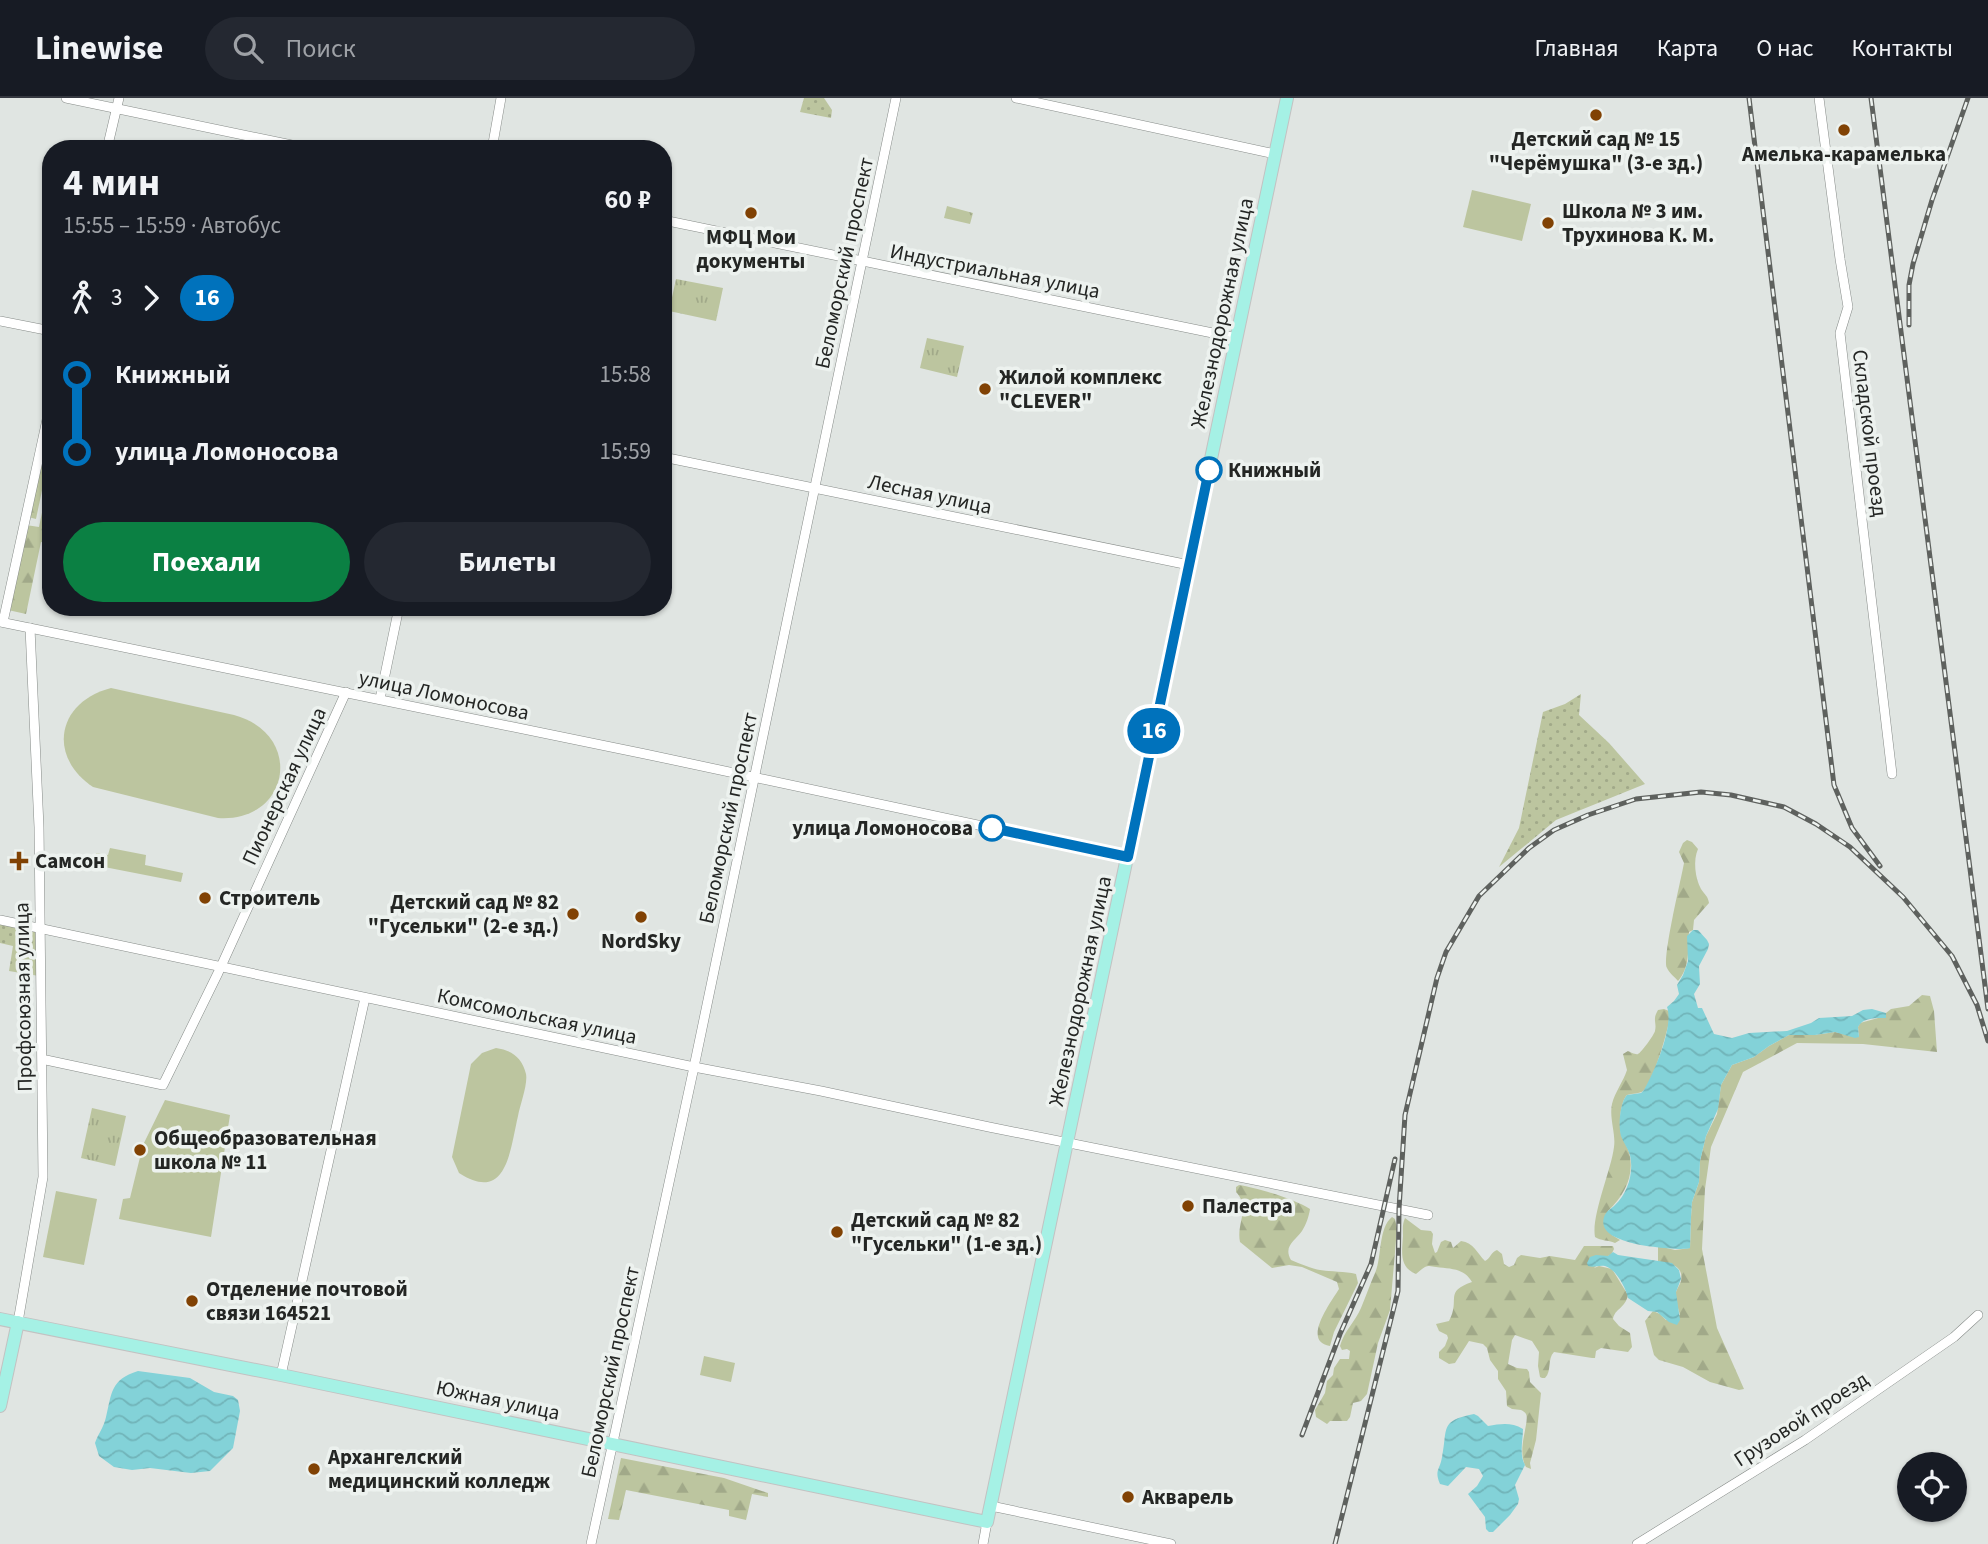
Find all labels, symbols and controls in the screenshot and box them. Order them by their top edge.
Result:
search box [205,17,695,80]
text: Linewise [35,25,163,72]
icon: search [229,29,267,67]
text: Поиск [285,30,356,67]
text: Главная [1534,31,1619,66]
text: Карта [1657,31,1718,66]
text: О нас [1756,31,1813,66]
text: Контакты [1851,31,1953,66]
marker: Детский сад № 15 "Черёмушка" (3-е зд.) [1588,107,1604,123]
marker: Амелька-карамелька [1836,122,1852,138]
place label: Детский сад № 15 "Черёмушка" (3-е зд.) [1489,124,1703,178]
place label: Амелька-карамелька [1741,139,1946,169]
street label: Беломорский проспект [807,154,881,371]
text: 4 мин [63,156,160,210]
text: 60 ₽ [605,181,651,218]
street label: Железнодорожная улица [1183,195,1261,431]
place label: Школа № 3 им. Трухинова К. М. [1562,196,1714,250]
marker: МФЦ Мои документы [743,205,759,221]
text: 15:55 – 15:59 · Автобус [63,209,281,242]
marker: Школа № 3 им. Трухинова К. М. [1540,215,1556,231]
place label: МФЦ Мои документы [697,222,805,276]
street label: Индустриальная улица [887,236,1103,306]
icon: walk [63,279,101,317]
icon: forward [132,279,170,317]
text: 16 [194,280,220,315]
text: 3 [111,281,122,314]
street label: Складской проезд [1845,348,1895,518]
text: Книжный [115,356,231,393]
text: 15:58 [600,358,651,391]
place label: Жилой комплекс "СLEVER" [999,362,1162,416]
marker: Жилой комплекс "СLEVER" [977,381,993,397]
text: улица Ломоносова [115,433,339,470]
text: 15:59 [600,435,651,468]
place label: Книжный [1228,455,1321,485]
marker: Книжный [1196,457,1222,483]
street label: Лесная улица [865,466,995,522]
button: Поехали [63,522,350,602]
button: Билеты [364,522,651,602]
street label: улица Ломоносова [356,662,532,728]
street label: Пионерская улица [234,702,334,870]
line badge: 16 [1122,708,1186,754]
street label: Беломорский проспект [691,709,765,926]
text: 16 [1141,713,1167,748]
place label: улица Ломоносова [792,813,973,843]
marker: улица Ломоносова [979,815,1005,841]
place label: Самсон [35,846,105,876]
marker: Самсон [9,851,29,871]
street label: Железнодорожная улица [1041,873,1119,1109]
place label: Строитель [219,883,321,913]
place label: Детский сад № 82 "Гусельки" (2-е зд.) [368,887,559,941]
marker: Строитель [197,890,213,906]
street label: Профсоюзная улица [6,902,40,1092]
marker: Детский сад № 82 "Гусельки" (2-е зд.) [565,906,581,922]
marker: NordSky [633,909,649,925]
place label: NordSky [601,926,681,956]
street label: Комсомольская улица [434,980,640,1052]
place label: Общеобразовательная школа № 11 [154,1123,377,1177]
marker: Общеобразовательная школа № 11 [132,1142,148,1158]
place label: Палестра [1202,1191,1293,1221]
marker: Палестра [1180,1198,1196,1214]
place label: Детский сад № 82 "Гусельки" (1-е зд.) [851,1205,1042,1259]
marker: Детский сад № 82 "Гусельки" (1-е зд.) [829,1224,845,1240]
street label: Беломорский проспект [573,1263,647,1480]
place label: Отделение почтовой связи 164521 [206,1274,408,1328]
marker: Отделение почтовой связи 164521 [184,1293,200,1309]
street label: Грузовой проезд [1728,1364,1874,1474]
street label: Южная улица [433,1372,563,1428]
place label: Архангелский медицинский колледж [327,1442,550,1496]
map controls [1897,1452,1967,1522]
button: locate [1897,1452,1967,1522]
marker: Архангелский медицинский колледж [306,1461,322,1477]
place label: Акварель [1141,1482,1234,1512]
marker: Акварель [1120,1489,1136,1505]

